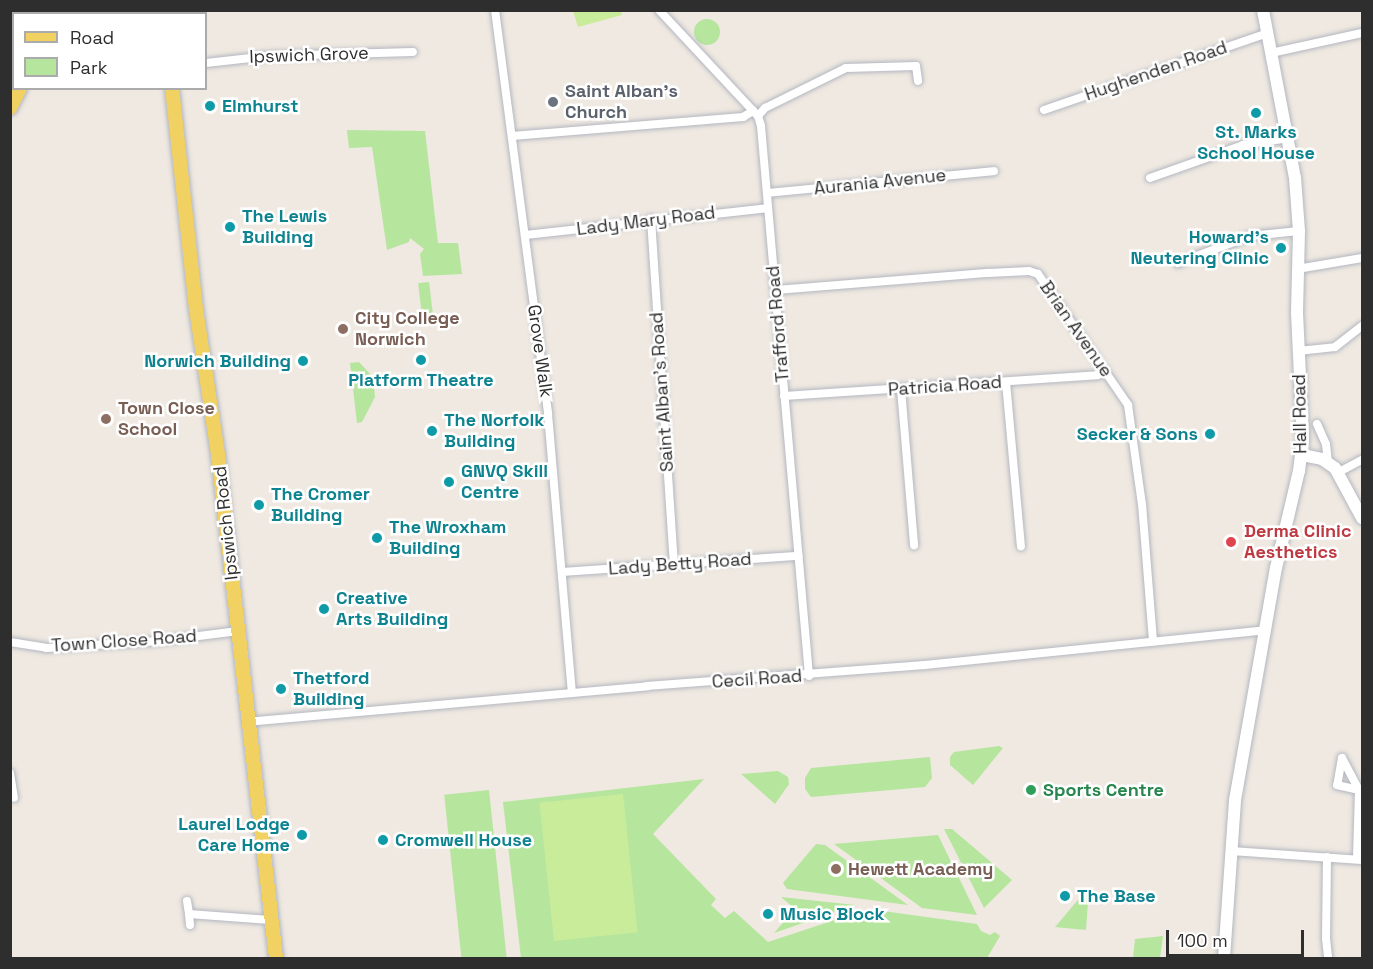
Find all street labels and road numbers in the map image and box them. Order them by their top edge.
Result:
street label: Hughenden Road [1082,37,1230,105]
street label: Ipswich Grove [249,42,369,68]
street label: Aurania Avenue [813,164,947,200]
street label: Lady Mary Road [575,202,717,240]
street label: Trafford Road [762,265,794,383]
street label: Brian Avenue [1035,277,1117,381]
street label: Grove Walk [523,303,557,399]
street label: Saint Alban's Road [646,311,678,473]
street label: Patricia Road [887,371,1003,401]
street label: Hall Road [1289,374,1311,454]
street label: Ipswich Road [209,465,243,581]
street label: Lady Betty Road [608,548,752,580]
street label: Town Close Road [51,625,197,657]
street label: Cecil Road [711,665,803,693]

